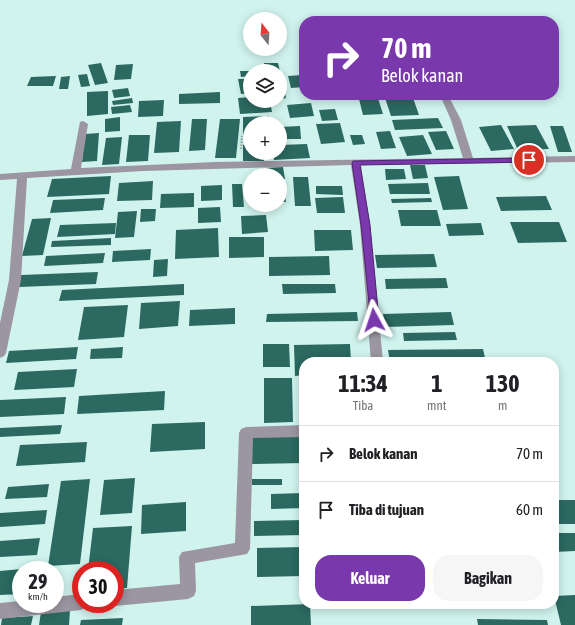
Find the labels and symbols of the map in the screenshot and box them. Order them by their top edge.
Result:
north arrow [243,12,287,56]
pin [512,143,546,177]
position arrow [353,299,395,341]
speed limit sign: 30 [72,561,124,613]

